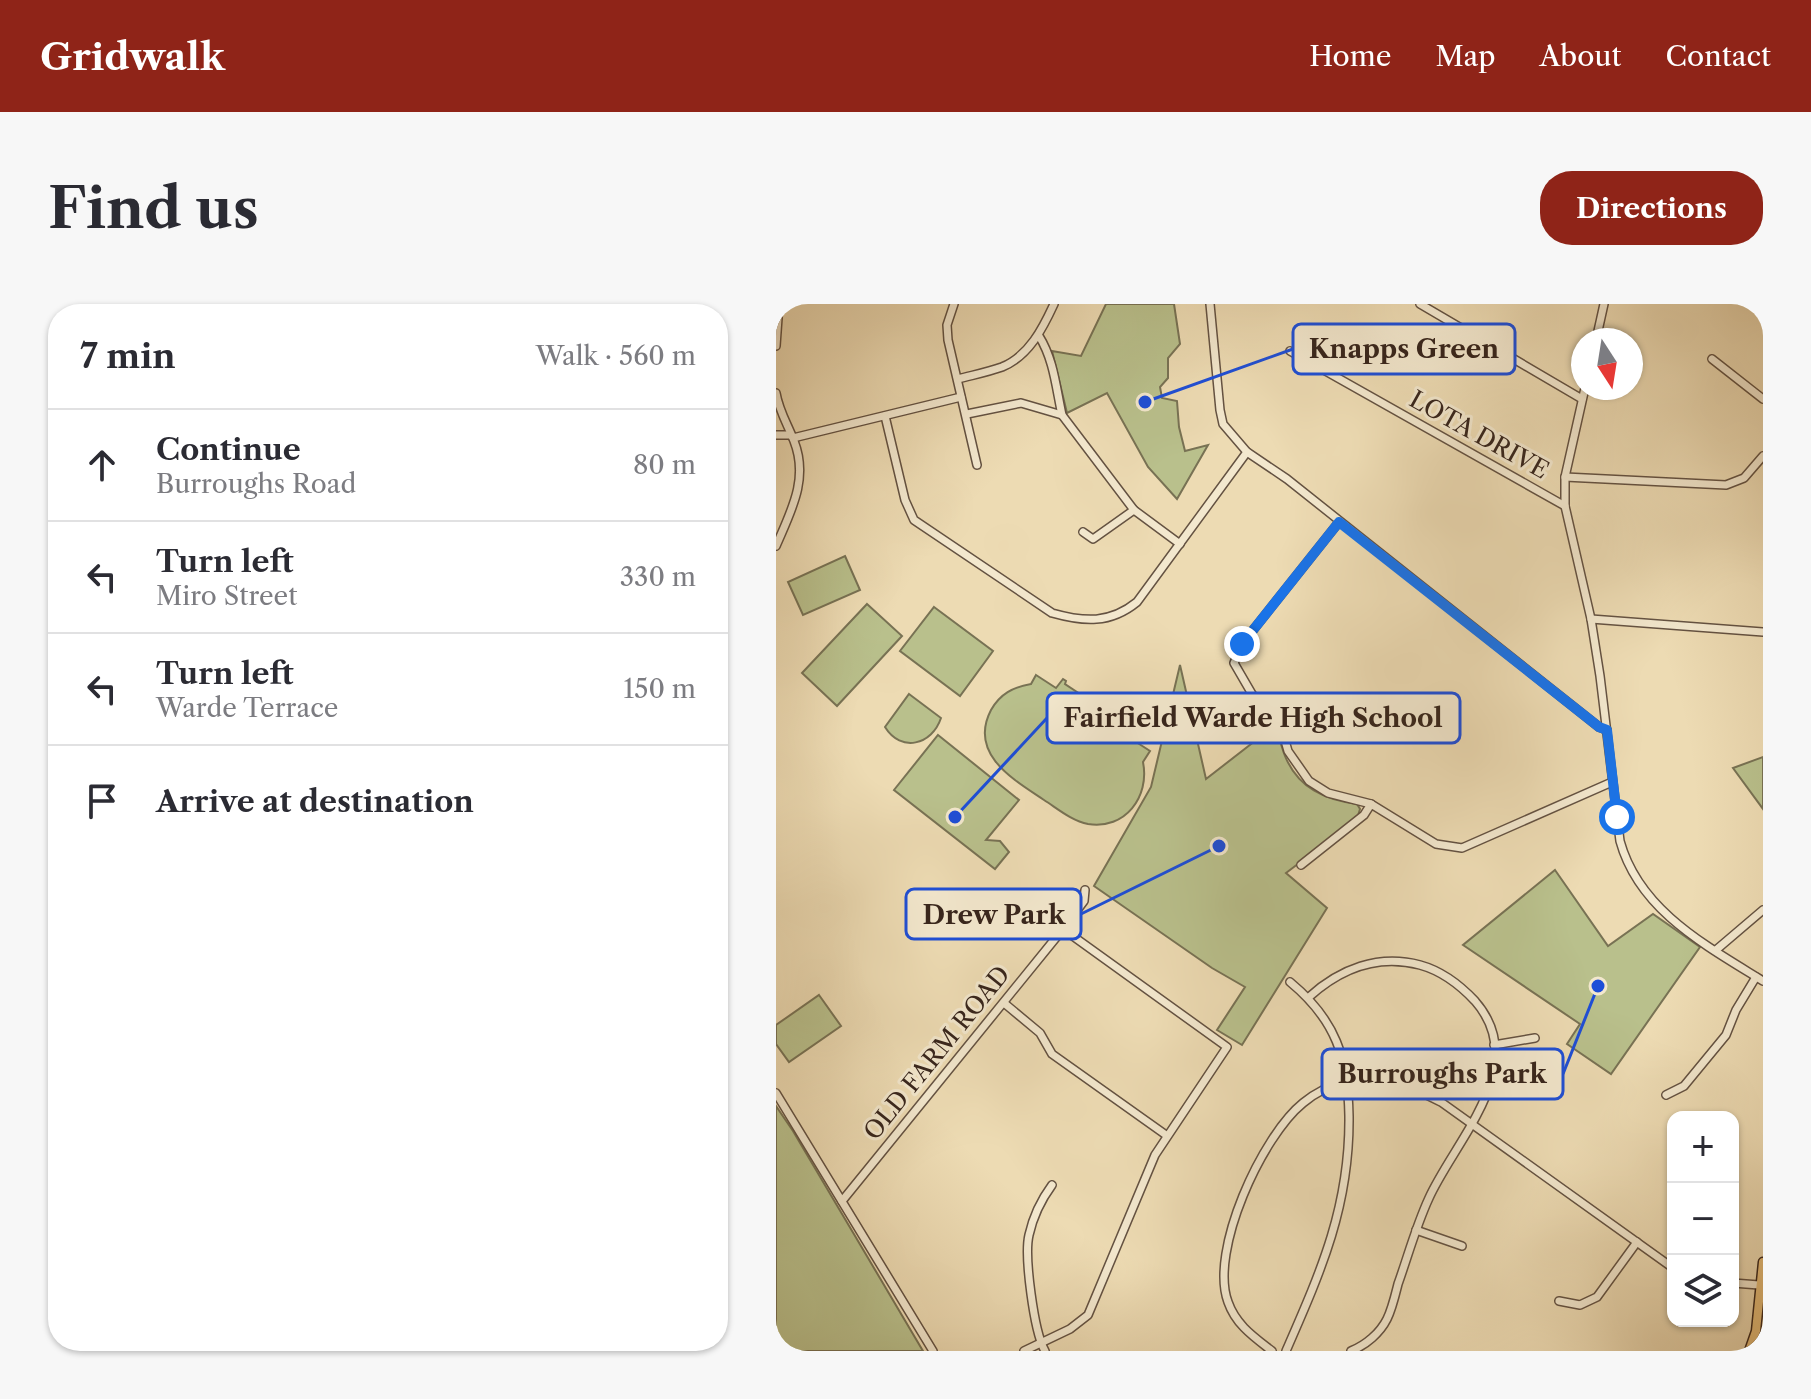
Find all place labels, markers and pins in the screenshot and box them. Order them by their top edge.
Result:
callout: Knapps Green [1293,324,1515,374]
callout: Fairfield Warde High School [1047,693,1460,743]
callout: Drew Park [906,889,1081,939]
callout: Burroughs Park [1322,1049,1563,1099]

